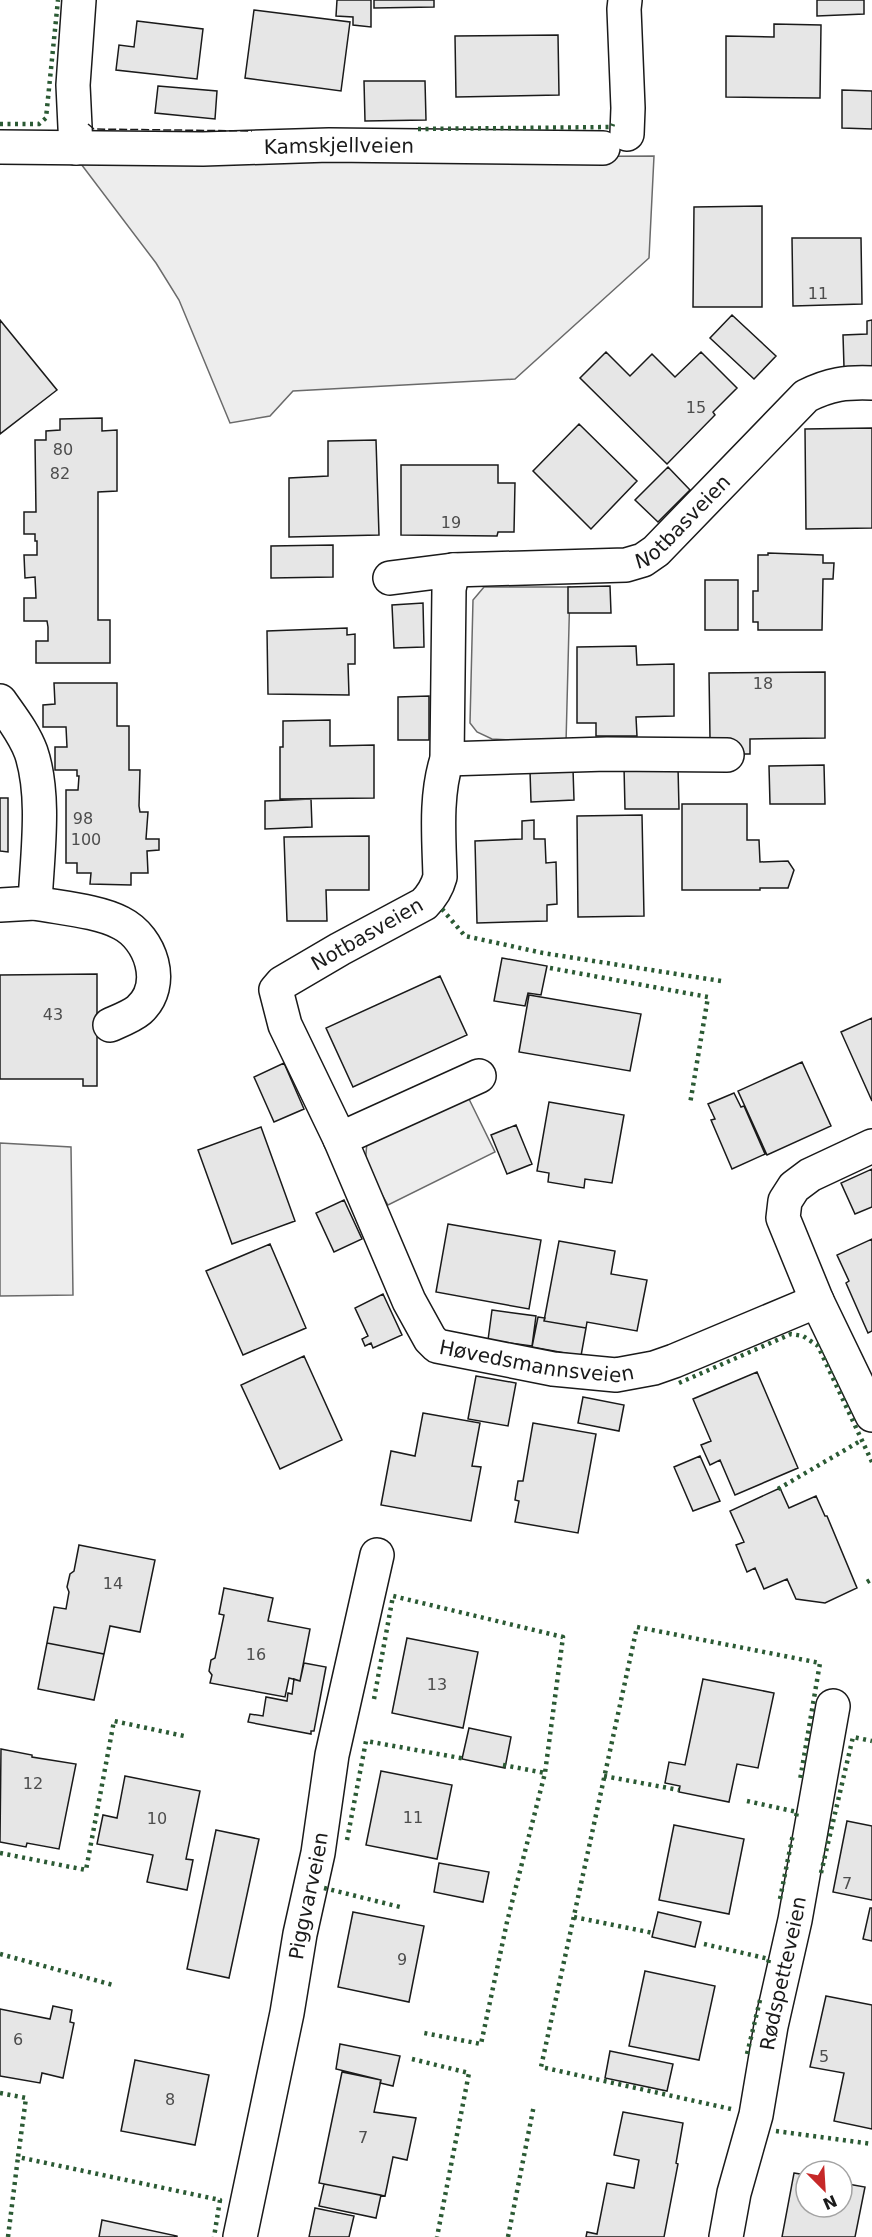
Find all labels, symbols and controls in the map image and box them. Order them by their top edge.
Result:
street label: Kamskjellveien [263,133,414,159]
house number: 11 [808,284,828,303]
house number: 15 [686,398,706,417]
house number: 80 [53,440,73,459]
house number: 82 [50,464,70,483]
street label: Notbasveien [632,470,735,574]
house number: 19 [441,513,461,532]
house number: 18 [753,674,773,693]
house number: 98 [73,809,93,828]
house number: 100 [71,830,101,849]
street label: Notbasveien [307,892,427,976]
house number: 43 [43,1005,63,1024]
street label: Høvedsmannsveien [437,1335,636,1387]
house number: 14 [103,1574,123,1593]
house number: 16 [246,1645,266,1664]
house number: 13 [427,1675,447,1694]
house number: 12 [23,1774,43,1793]
house number: 11 [403,1808,423,1827]
house number: 10 [147,1809,167,1828]
street label: Piggvarveien [284,1831,333,1961]
house number: 7 [842,1874,852,1893]
street label: Rødspetteveien [755,1894,811,2052]
house number: 9 [397,1950,407,1969]
house number: 6 [13,2030,23,2049]
house number: 5 [819,2047,829,2066]
house number: 8 [165,2090,175,2109]
house number: 7 [358,2128,368,2147]
north arrow [794,2159,854,2219]
text: N [820,2191,840,2214]

